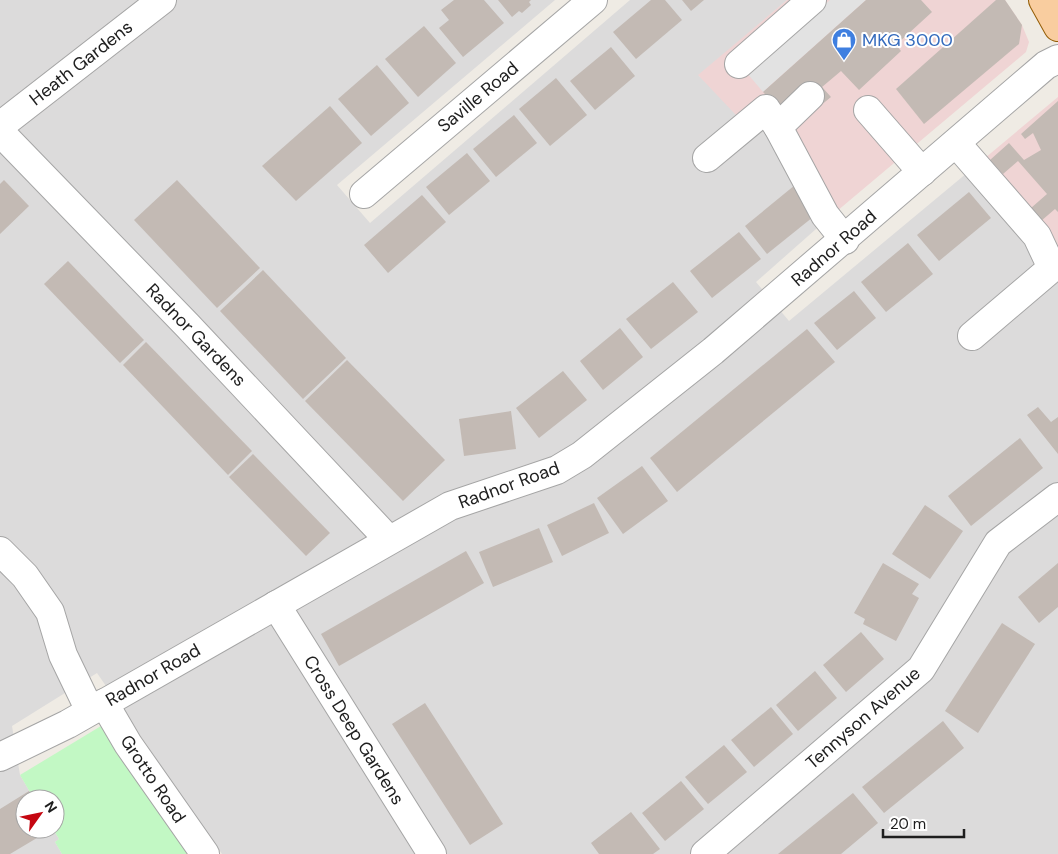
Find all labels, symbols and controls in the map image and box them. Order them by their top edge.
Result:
street label: Heath Gardens [24,15,138,111]
shop icon: MKG 3000 [831,27,857,61]
place label: MKG 3000 [862,28,953,52]
street label: Saville Road [433,56,523,138]
street label: Radnor Road [786,204,882,292]
street label: Radnor Gardens [141,278,251,392]
street label: Radnor Road [455,456,563,514]
street label: Radnor Road [101,638,205,712]
street label: Cross Deep Gardens [298,651,410,809]
street label: Tennyson Avenue [801,662,925,774]
street label: Grotto Road [115,730,191,828]
north arrow [15,789,65,839]
text: N [41,798,61,816]
scale bar [883,806,964,838]
text: 20 m [890,814,926,834]

